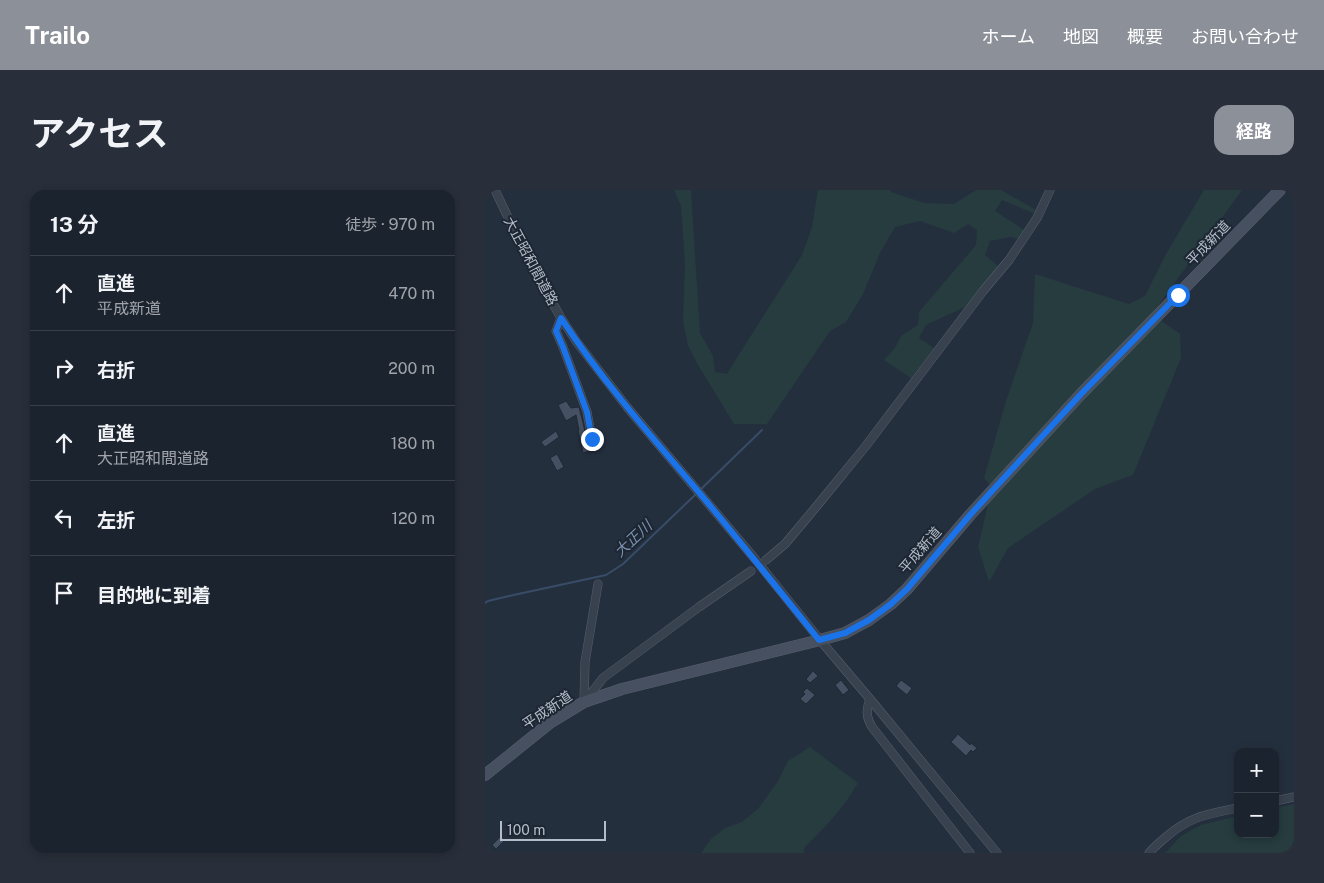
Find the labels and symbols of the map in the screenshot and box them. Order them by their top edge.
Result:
street label: 大正昭和間道路 [501,214,561,308]
street label: 平成新道 [1183,217,1233,269]
route start [1167,284,1190,307]
route end [581,428,604,451]
water label: 大正川 [610,516,656,560]
street label: 平成新道 [896,524,944,576]
street label: 平成新道 [519,688,575,732]
scale bar [500,818,606,841]

